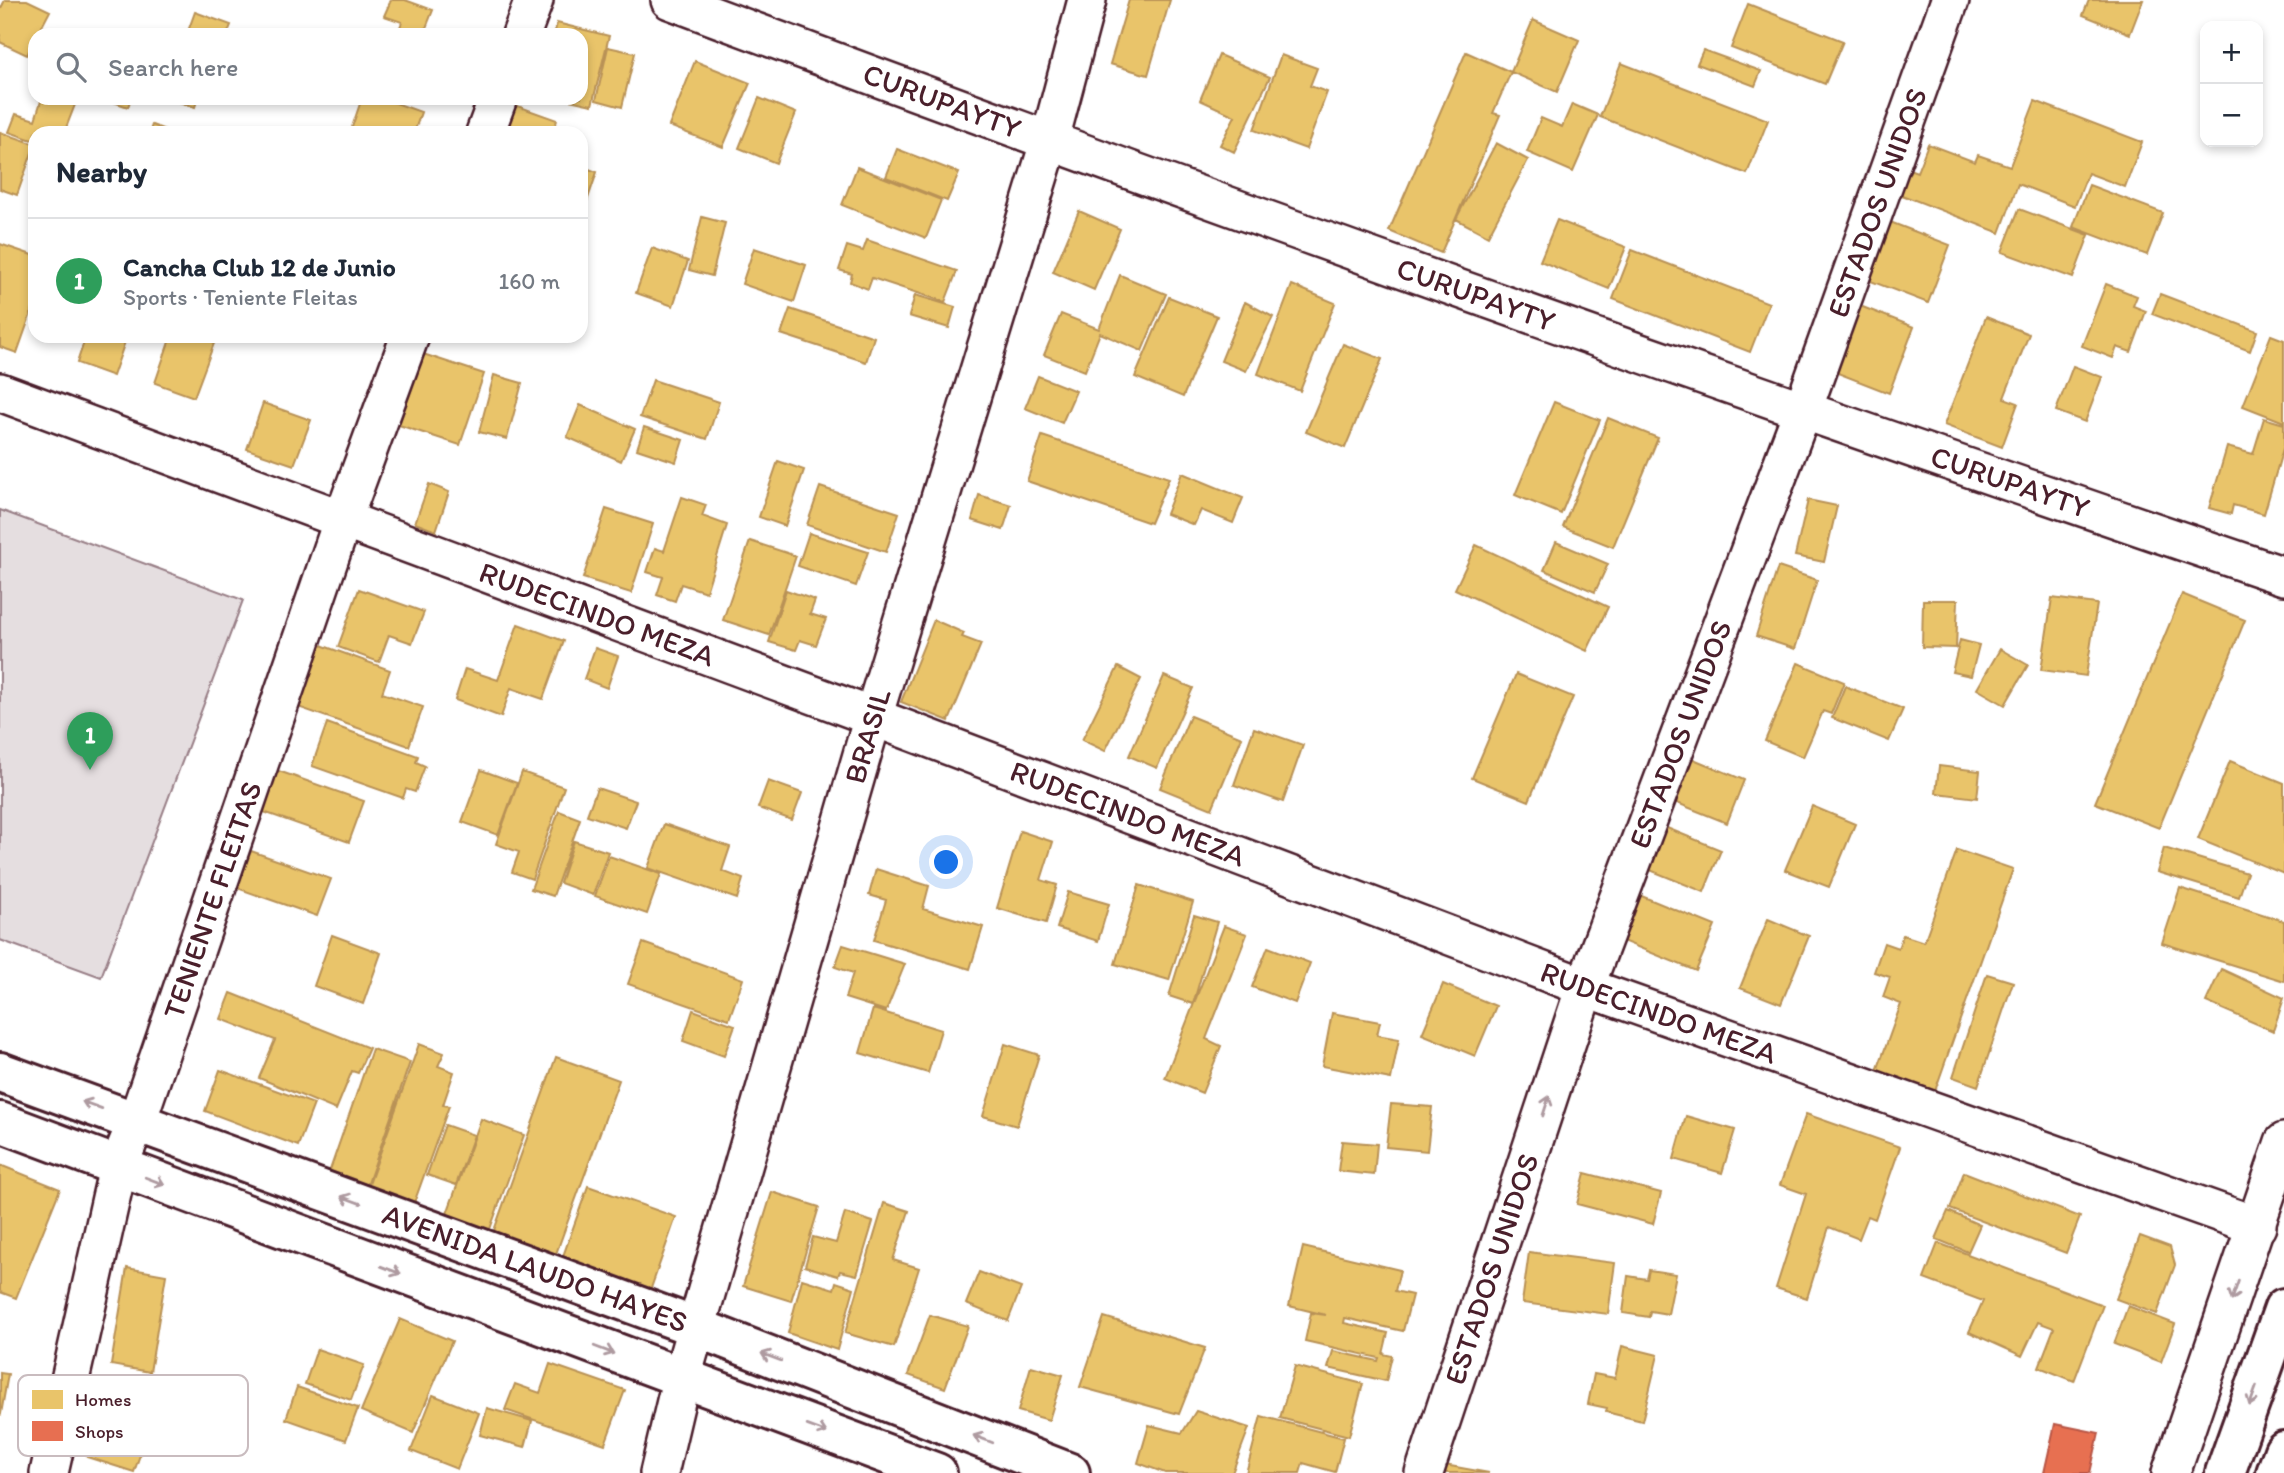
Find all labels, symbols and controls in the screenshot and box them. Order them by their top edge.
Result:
map controls [2200,21,2263,147]
button: + [2200,21,2263,84]
search box [28,28,588,105]
icon: search [52,48,90,86]
text: Search here [108,51,238,83]
street label: CURUPAYTY [858,55,1026,147]
street label: ESTADOS UNIDOS [1819,83,1935,322]
button: − [2200,84,2263,147]
text: Nearby [56,153,147,190]
street label: CURUPAYTY [1392,249,1560,339]
text: Cancha Club 12 de Junio [123,251,396,283]
text: 1 [74,267,84,295]
text: 160 m [498,267,560,295]
text: Sports · Teniente Fleitas [123,283,358,311]
street label: CURUPAYTY [1926,437,2094,526]
street label: RUDECINDO MEZA [474,553,720,674]
street label: ESTADOS UNIDOS [1620,615,1740,853]
street label: BRASIL [836,684,899,788]
pin: 1 [67,712,113,770]
street label: RUDECINDO MEZA [1005,752,1251,875]
street label: TENIENTE FLEITAS [154,776,270,1023]
your location [929,845,963,879]
street label: RUDECINDO MEZA [1535,953,1782,1072]
one-way arrow [1540,1095,1553,1117]
one-way arrow [81,1098,103,1110]
street label: ESTADOS UNIDOS [1436,1149,1547,1389]
one-way arrow [144,1175,166,1188]
one-way arrow [341,1193,363,1205]
street label: AVENIDA LAUDO HAYES [378,1195,693,1341]
one-way arrow [380,1265,402,1277]
one-way arrow [2228,1279,2240,1301]
one-way arrow [593,1345,614,1358]
one-way arrow [761,1350,782,1362]
legend [18,1375,248,1456]
one-way arrow [2246,1384,2258,1406]
text: Homes [75,1388,131,1411]
text: Shops [75,1420,124,1443]
one-way arrow [806,1424,828,1436]
one-way arrow [973,1432,995,1445]

